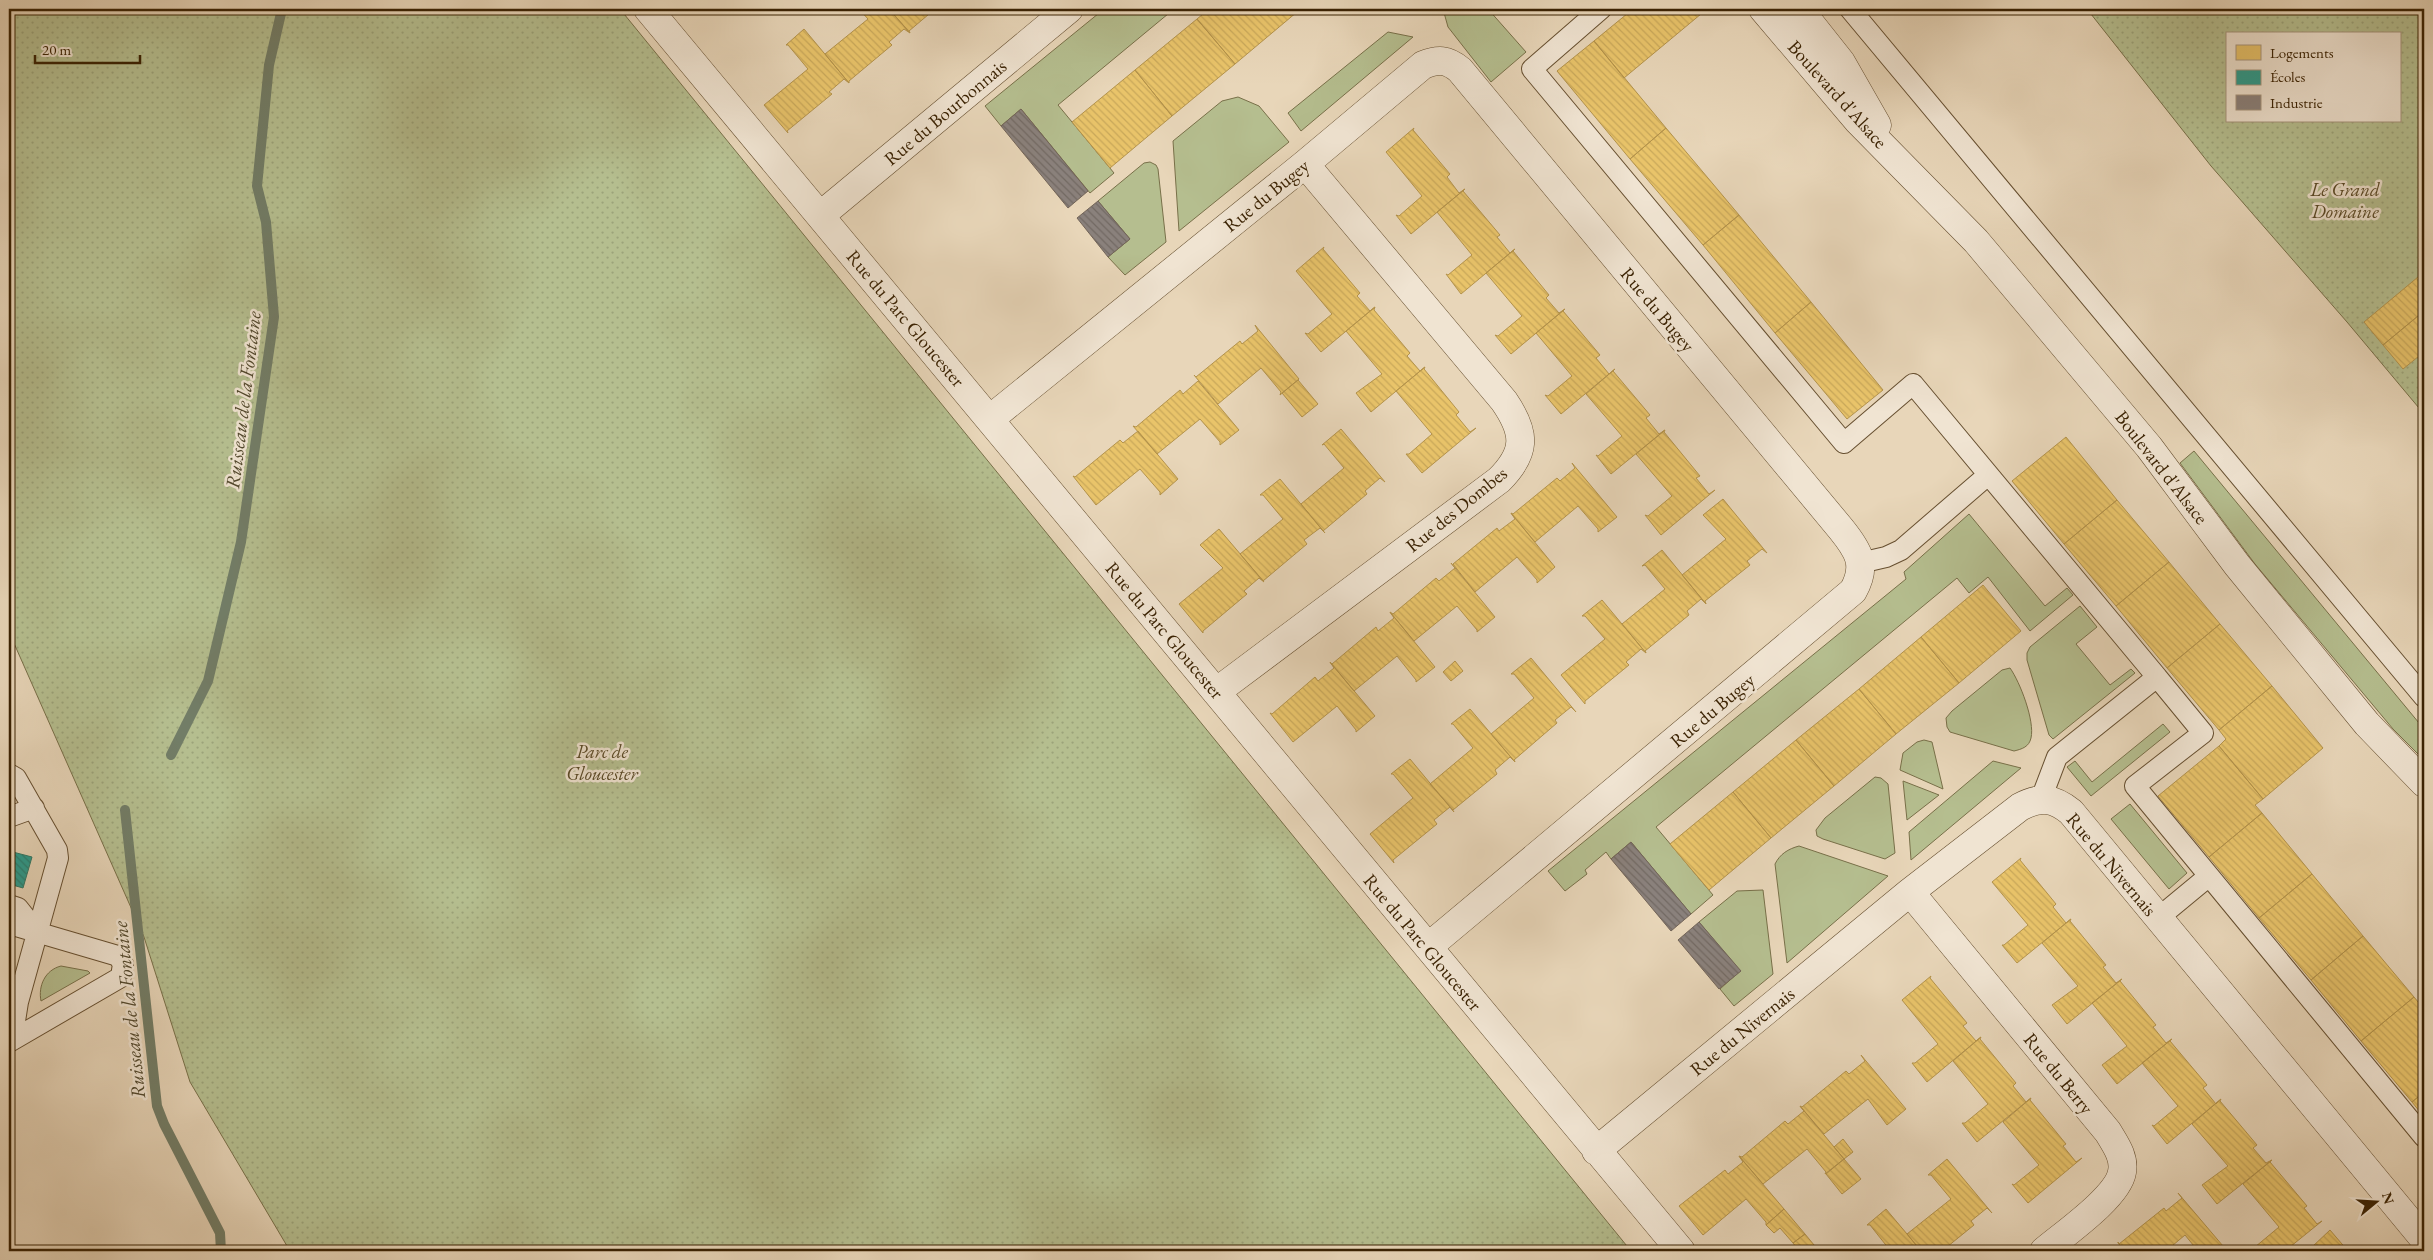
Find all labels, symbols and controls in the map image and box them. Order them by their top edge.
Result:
scale bar [35,32,140,64]
legend [2226,32,2400,122]
street label: Boulevard d'Alsace [1782,35,1893,154]
text: 20 m [42,40,71,59]
text: Logements [2270,43,2334,62]
street label: Rue du Bourbonnais [879,54,1012,171]
text: Écoles [2270,67,2306,86]
text: Industrie [2270,93,2323,112]
street label: Rue du Bugey [1218,153,1315,238]
park label: Le Grand Domaine [2309,177,2380,224]
street label: Rue du Parc Gloucester [841,245,971,393]
street label: Rue du Bugey [1615,262,1701,357]
water label: Ruisseau de la Fontaine [219,310,267,490]
street label: Boulevard d'Alsace [2109,405,2214,529]
street label: Rue des Dombes [1400,461,1512,558]
street label: Rue du Parc Gloucester [1100,557,1230,705]
street label: Rue du Bugey [1665,667,1760,753]
park label: Parc de Gloucester [566,739,639,786]
street label: Rue du Nivernais [2061,807,2162,921]
street label: Rue du Parc Gloucester [1358,869,1488,1017]
water label: Ruisseau de la Fontaine [107,920,151,1100]
street label: Rue du Nivernais [1685,981,1800,1081]
street label: Rue du Berry [2018,1027,2100,1120]
north arrow [2350,1178,2400,1228]
text: N [2378,1190,2399,1207]

